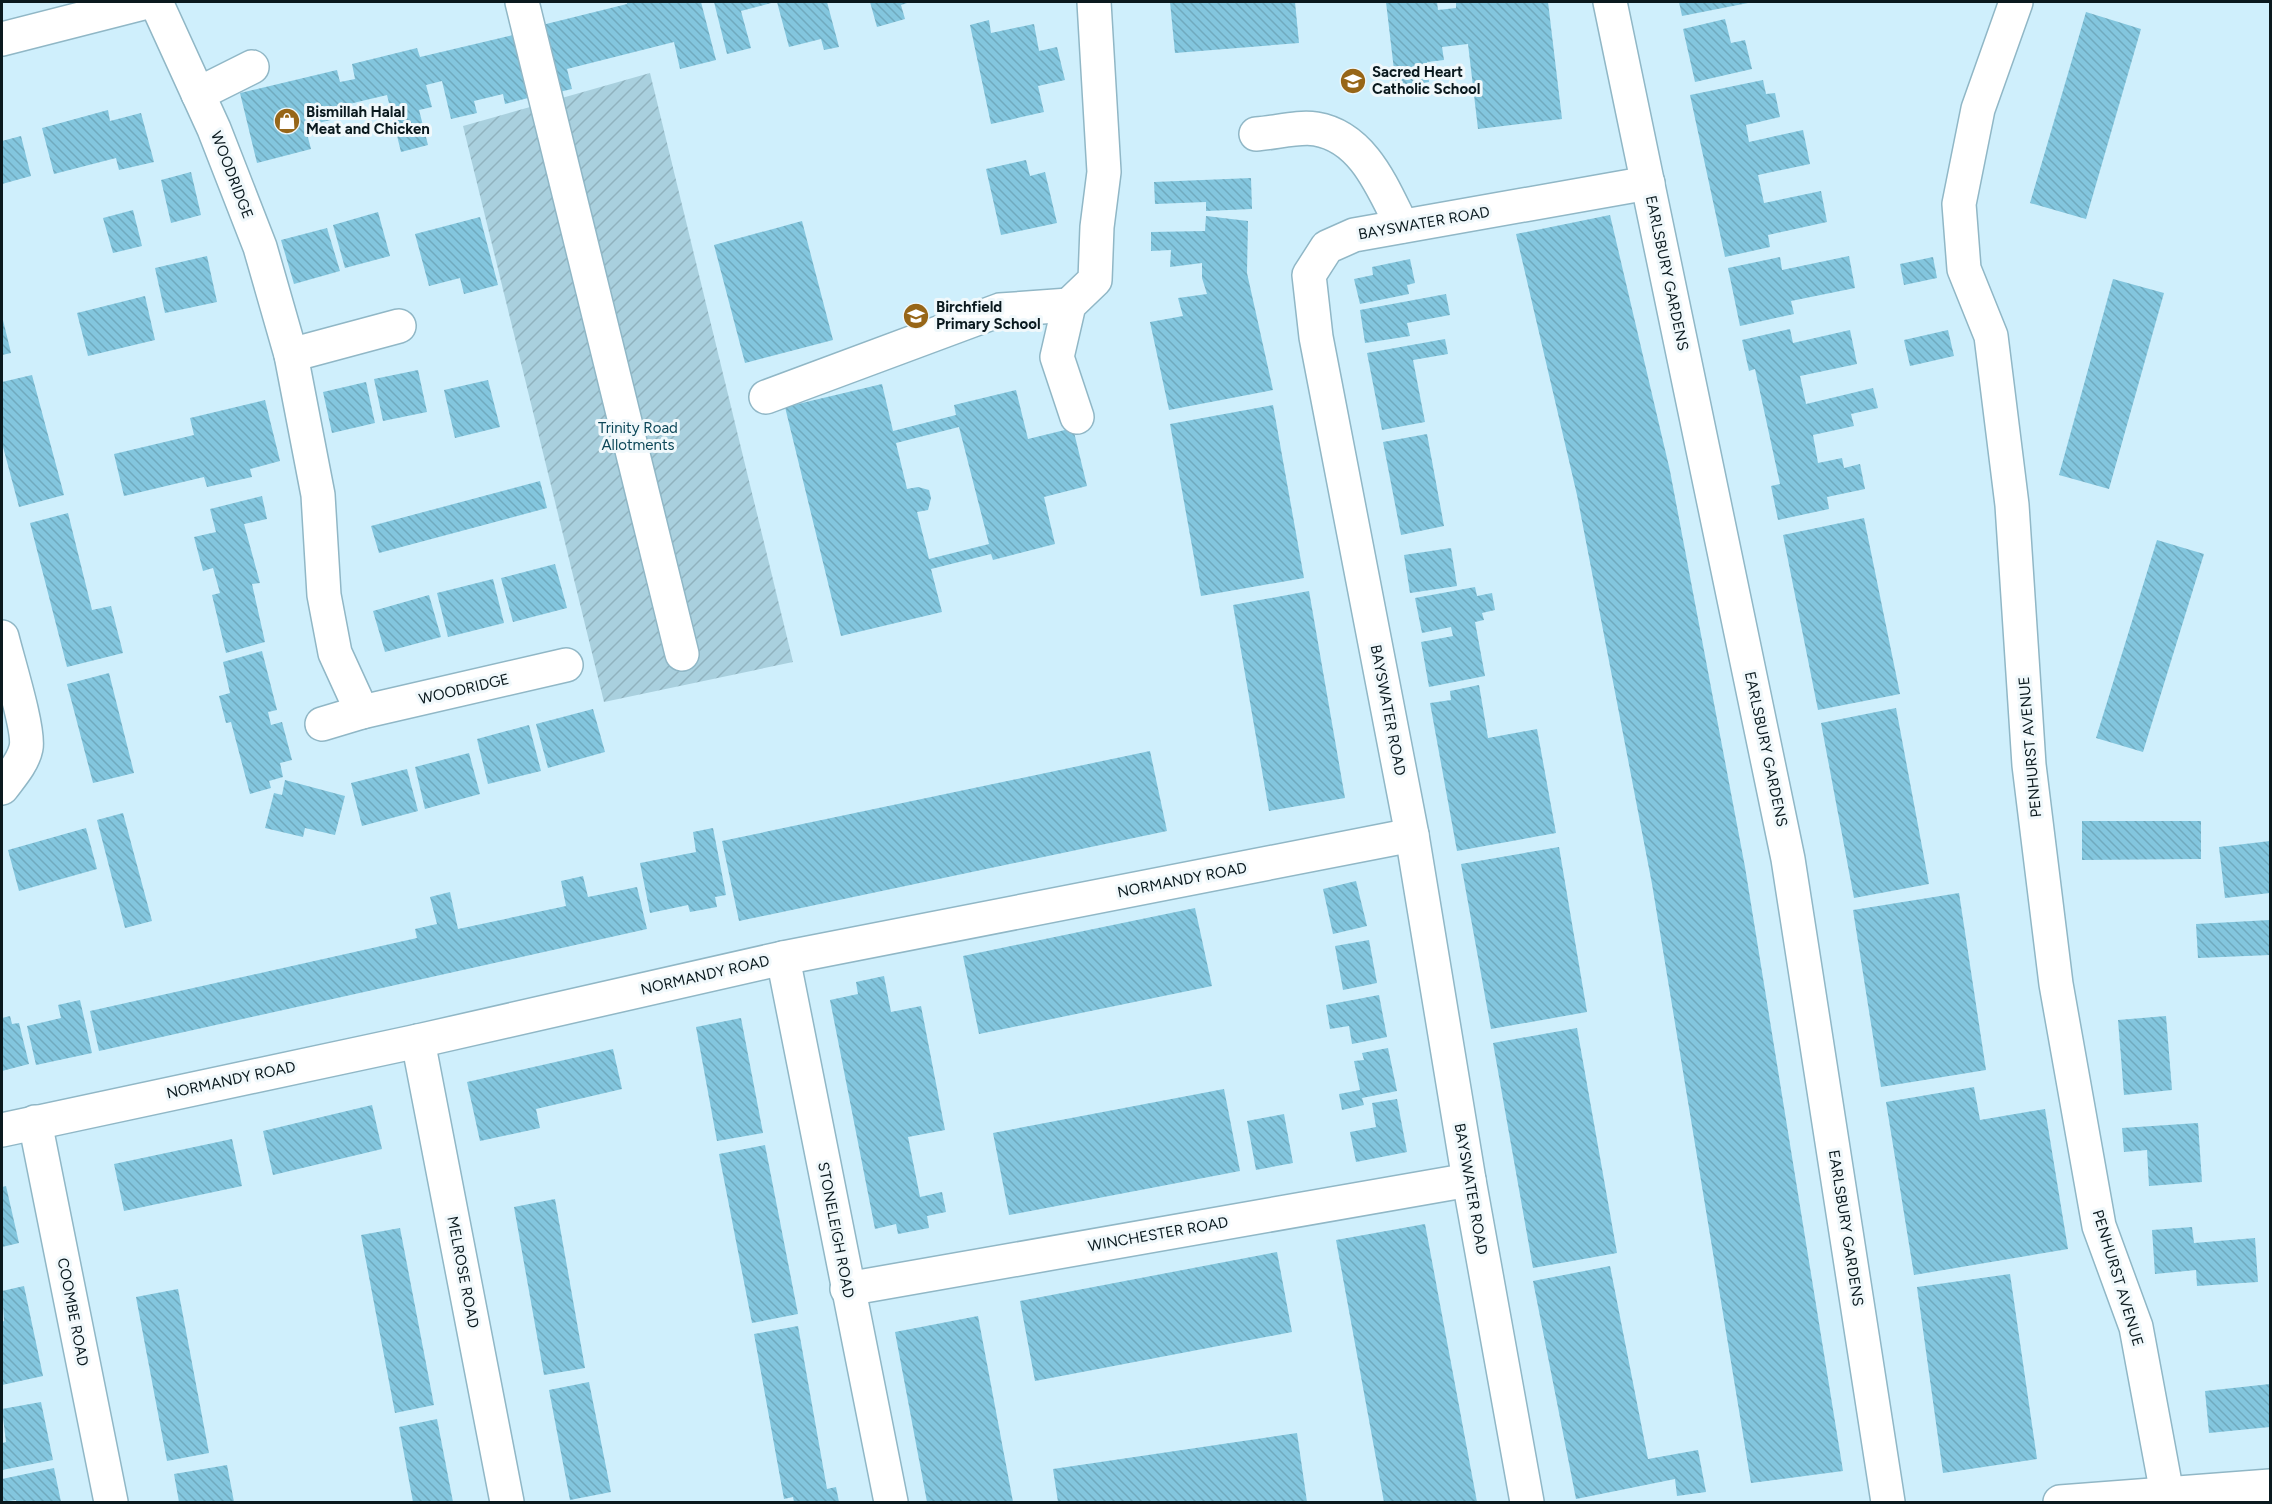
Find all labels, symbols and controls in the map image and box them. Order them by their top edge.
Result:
place label: Sacred Heart Catholic School [1372,63,1481,98]
school or university icon: Sacred Heart Catholic School [1338,66,1368,96]
place label: Bismillah Halal Meat and Chicken [306,103,430,138]
shop icon: Bismillah Halal Meat and Chicken [272,106,302,136]
street label: WOODRIDGE [207,129,257,221]
street label: EARLSBURY GARDENS [1642,194,1692,352]
street label: BAYSWATER ROAD [1357,203,1491,243]
place label: Birchfield Primary School [936,298,1041,333]
school or university icon: Birchfield Primary School [901,301,931,331]
park label: Trinity Road Allotments [598,419,678,454]
street label: BAYSWATER ROAD [1366,643,1410,777]
street label: WOODRIDGE [417,670,511,708]
street label: EARLSBURY GARDENS [1741,670,1791,828]
street label: PENHURST AVENUE [2015,676,2045,818]
street label: NORMANDY ROAD [1116,859,1248,901]
street label: NORMANDY ROAD [639,951,771,999]
street label: NORMANDY ROAD [165,1058,297,1102]
street label: BAYSWATER ROAD [1451,1122,1491,1256]
street label: EARLSBURY GARDENS [1825,1148,1867,1308]
street label: STONELEIGH ROAD [814,1160,858,1300]
street label: PENHURST AVENUE [2089,1208,2147,1348]
street label: WINCHESTER ROAD [1087,1213,1229,1255]
street label: MELROSE ROAD [443,1214,483,1330]
street label: COOMBE ROAD [54,1256,92,1368]

